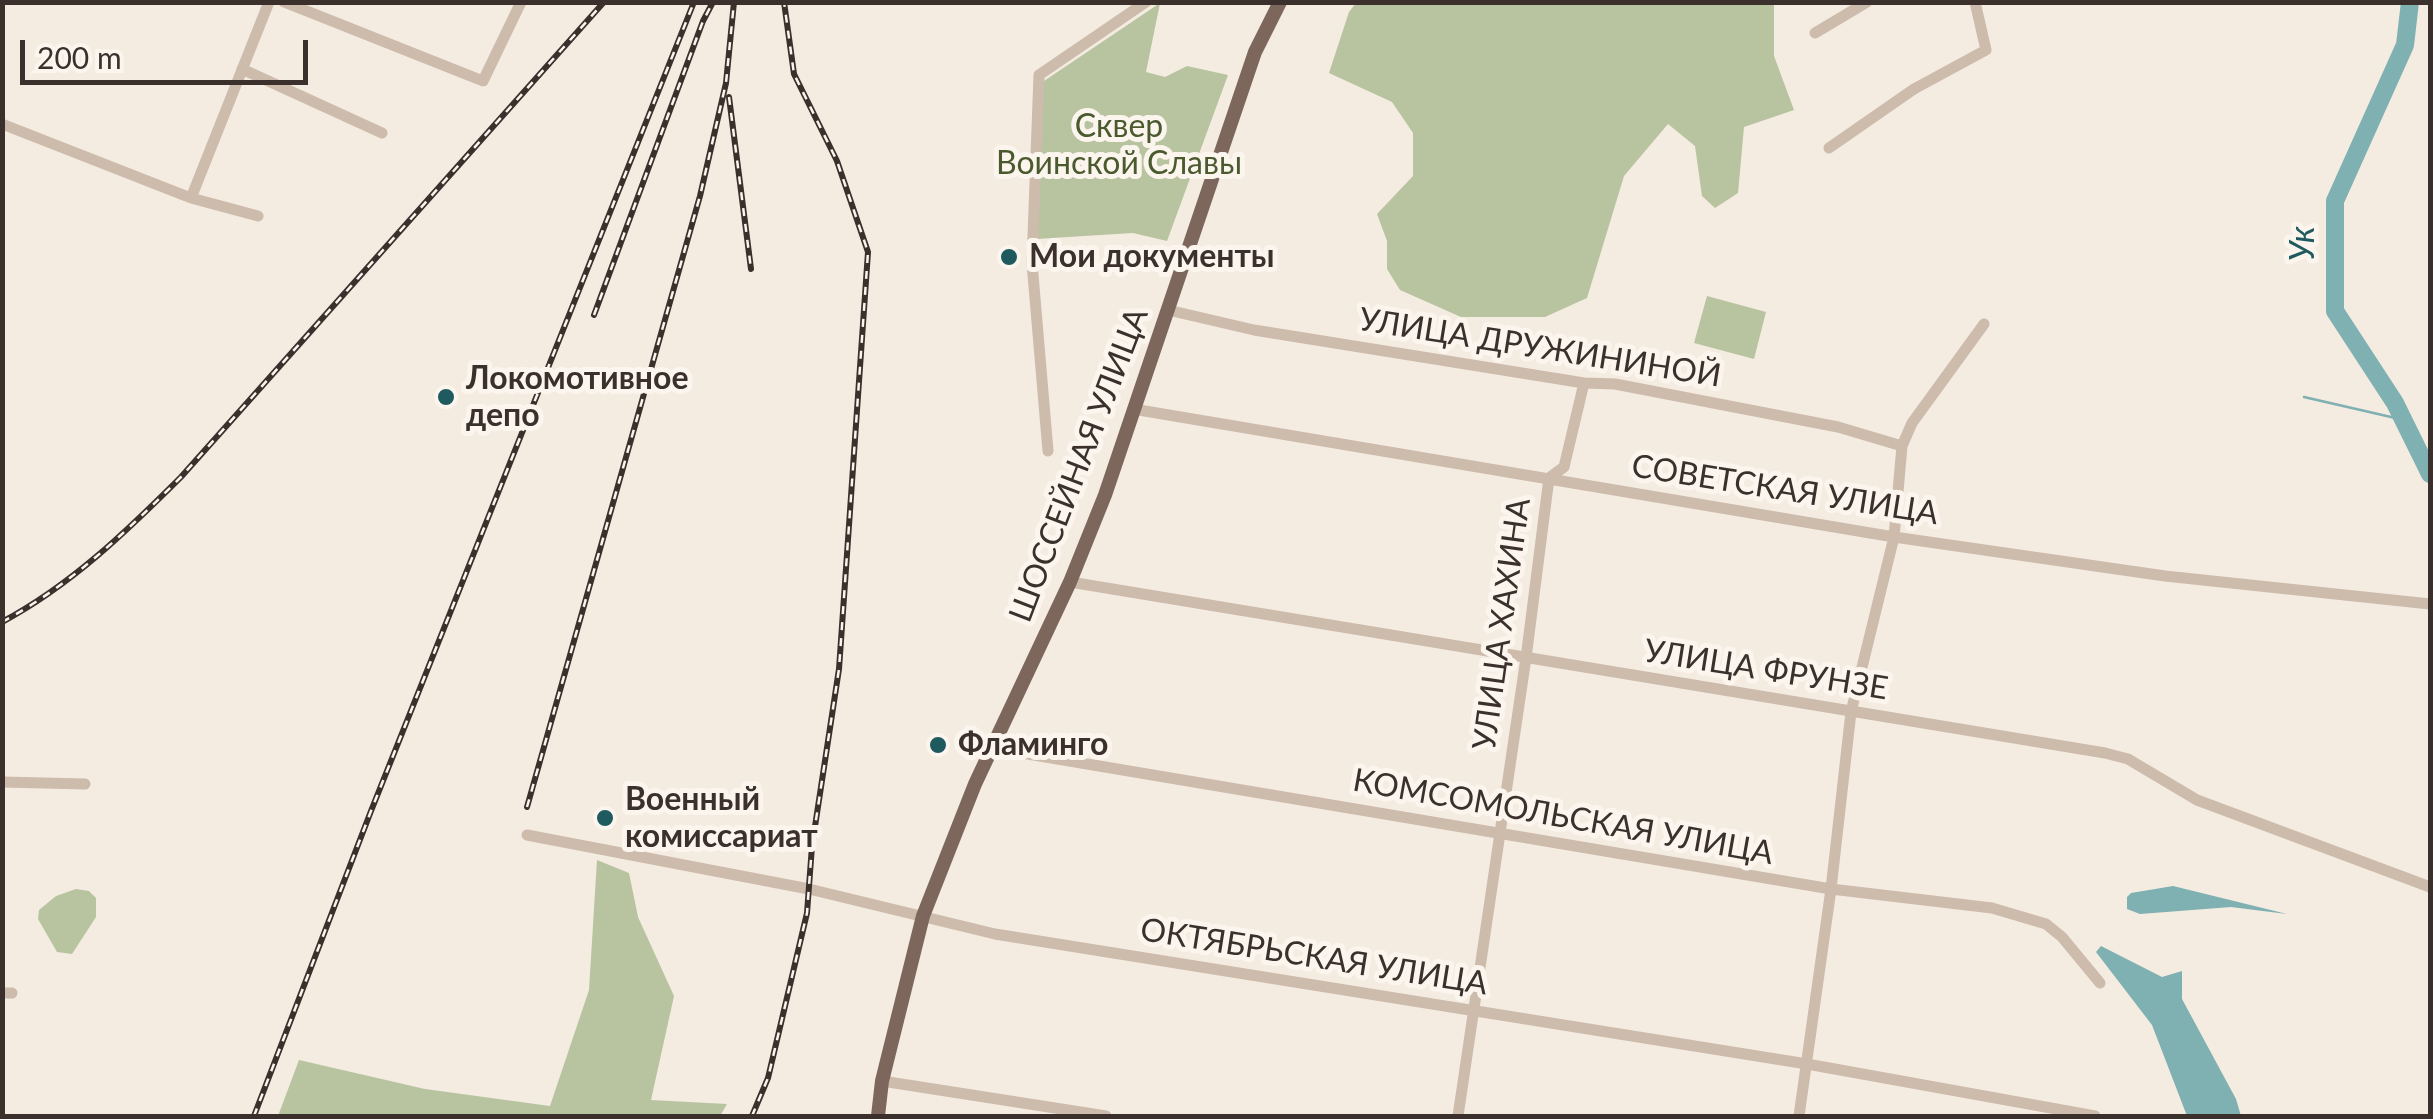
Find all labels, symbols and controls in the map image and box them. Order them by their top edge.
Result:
scale bar [25,20,312,82]
text: 200 m [37,39,122,75]
park label: Сквер Воинской Славы [996,108,1242,183]
water label: Ук [2282,226,2324,262]
place label: Мои документы [1029,238,1275,276]
marker: Мои документы [998,246,1020,268]
street label: УЛИЦА ДРУЖИНИНОЙ [1356,300,1724,396]
street label: ШОССЕЙНАЯ УЛИЦА [1001,303,1157,627]
place label: Локомотивное депо [466,360,689,435]
marker: Локомотивное депо [435,386,457,408]
street label: СОВЕТСКАЯ УЛИЦА [1629,447,1941,533]
street label: УЛИЦА ХАХИНА [1465,495,1539,753]
street label: УЛИЦА ФРУНЗЕ [1641,632,1891,708]
place label: Фламинго [958,726,1108,764]
marker: Фламинго [927,734,949,756]
street label: КОМСОМОЛЬСКАЯ УЛИЦА [1350,761,1776,873]
place label: Военный комиссариат [625,781,818,856]
marker: Военный комиссариат [594,807,616,829]
street label: ОКТЯБРЬСКАЯ УЛИЦА [1138,911,1490,1003]

